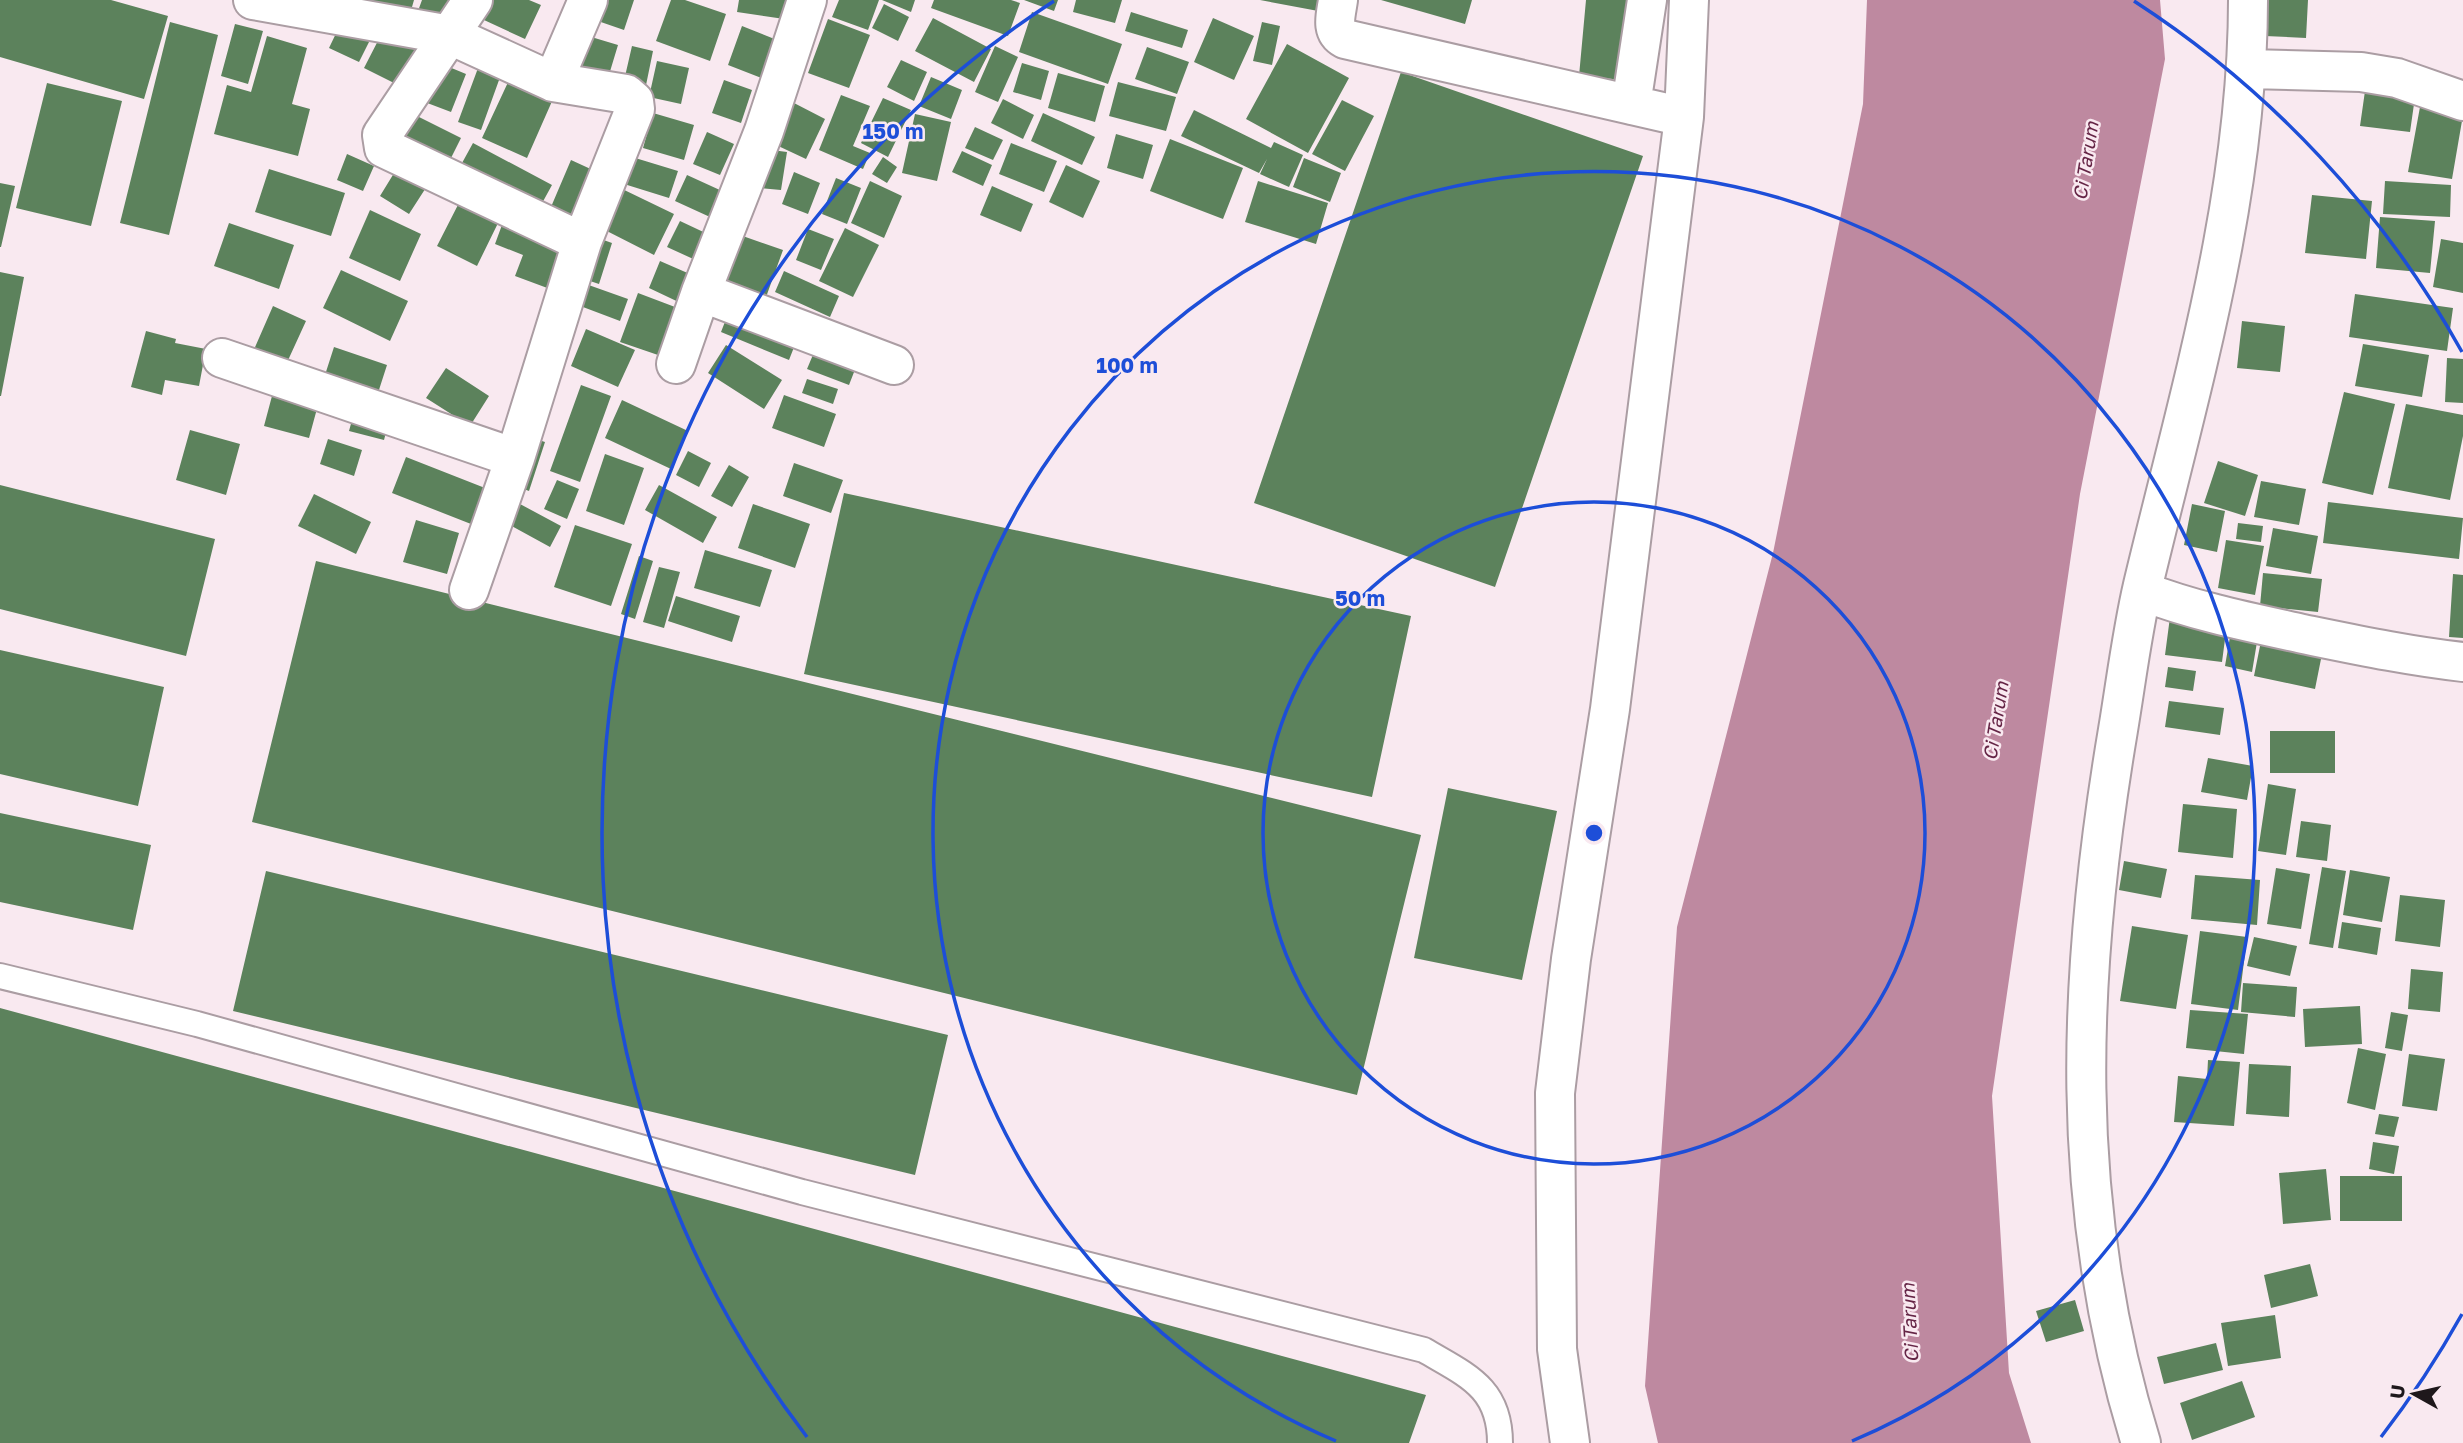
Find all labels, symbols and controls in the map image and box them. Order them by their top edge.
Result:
text: 150 m [863,118,923,144]
water label: Ci Tarum [2067,119,2103,202]
text: 100 m [1096,352,1158,378]
text: 50 m [1335,585,1385,611]
water label: Ci Tarum [1977,679,2013,762]
centre of rings [1582,821,1606,845]
water label: Ci Tarum [1895,1282,1923,1363]
north arrow [2379,1359,2449,1429]
text: U [2384,1383,2409,1400]

